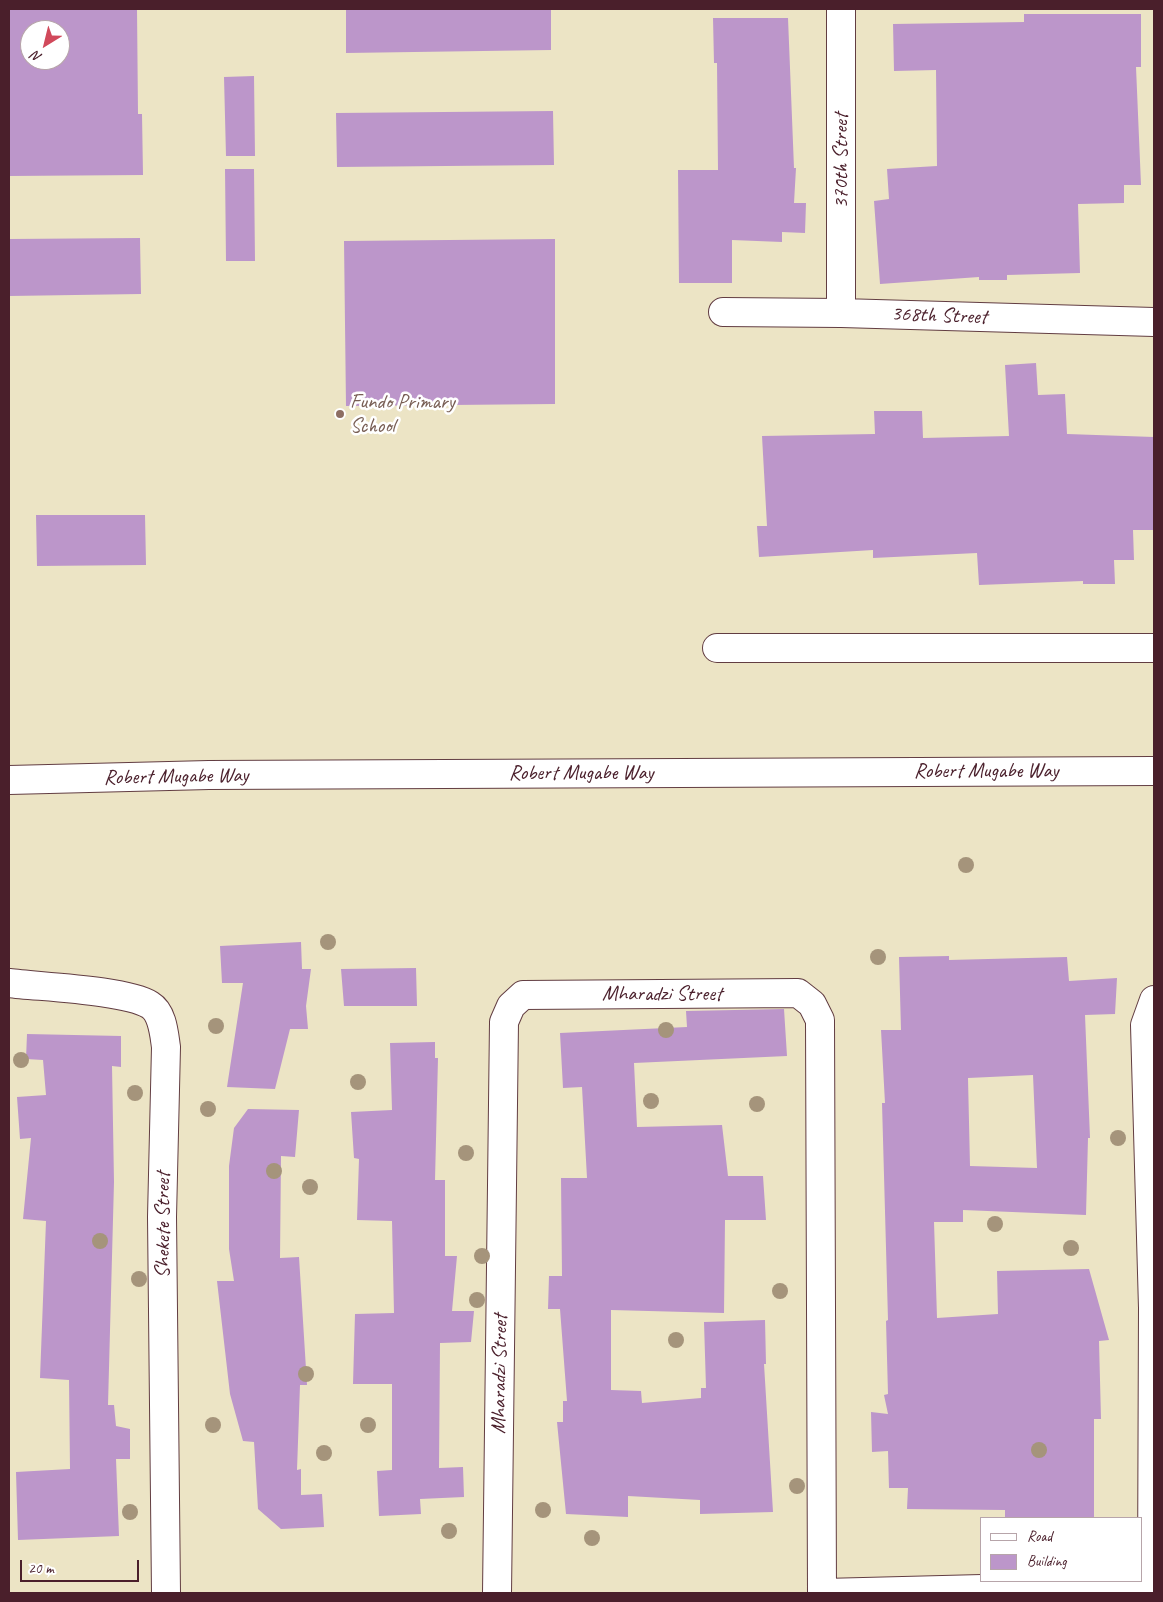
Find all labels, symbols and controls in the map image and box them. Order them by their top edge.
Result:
north arrow [20,20,70,70]
text: N [28,47,45,66]
street label: 370th Street [828,113,854,209]
street label: 368th Street [891,302,987,330]
place label: Fundo Primary School [350,389,455,439]
marker: Fundo Primary School [334,408,346,420]
street label: Robert Mugabe Way [914,758,1058,784]
street label: Robert Mugabe Way [509,760,653,786]
street label: Robert Mugabe Way [103,763,249,791]
street label: Mharadzi Street [602,981,722,1007]
street label: Shekete Street [150,1172,176,1278]
street label: Mharadzi Street [486,1314,514,1434]
legend [980,1517,1143,1582]
text: Road [1027,1527,1052,1546]
scale bar [22,1550,141,1582]
text: Building [1027,1552,1066,1571]
text: 20 m [28,1559,54,1578]

